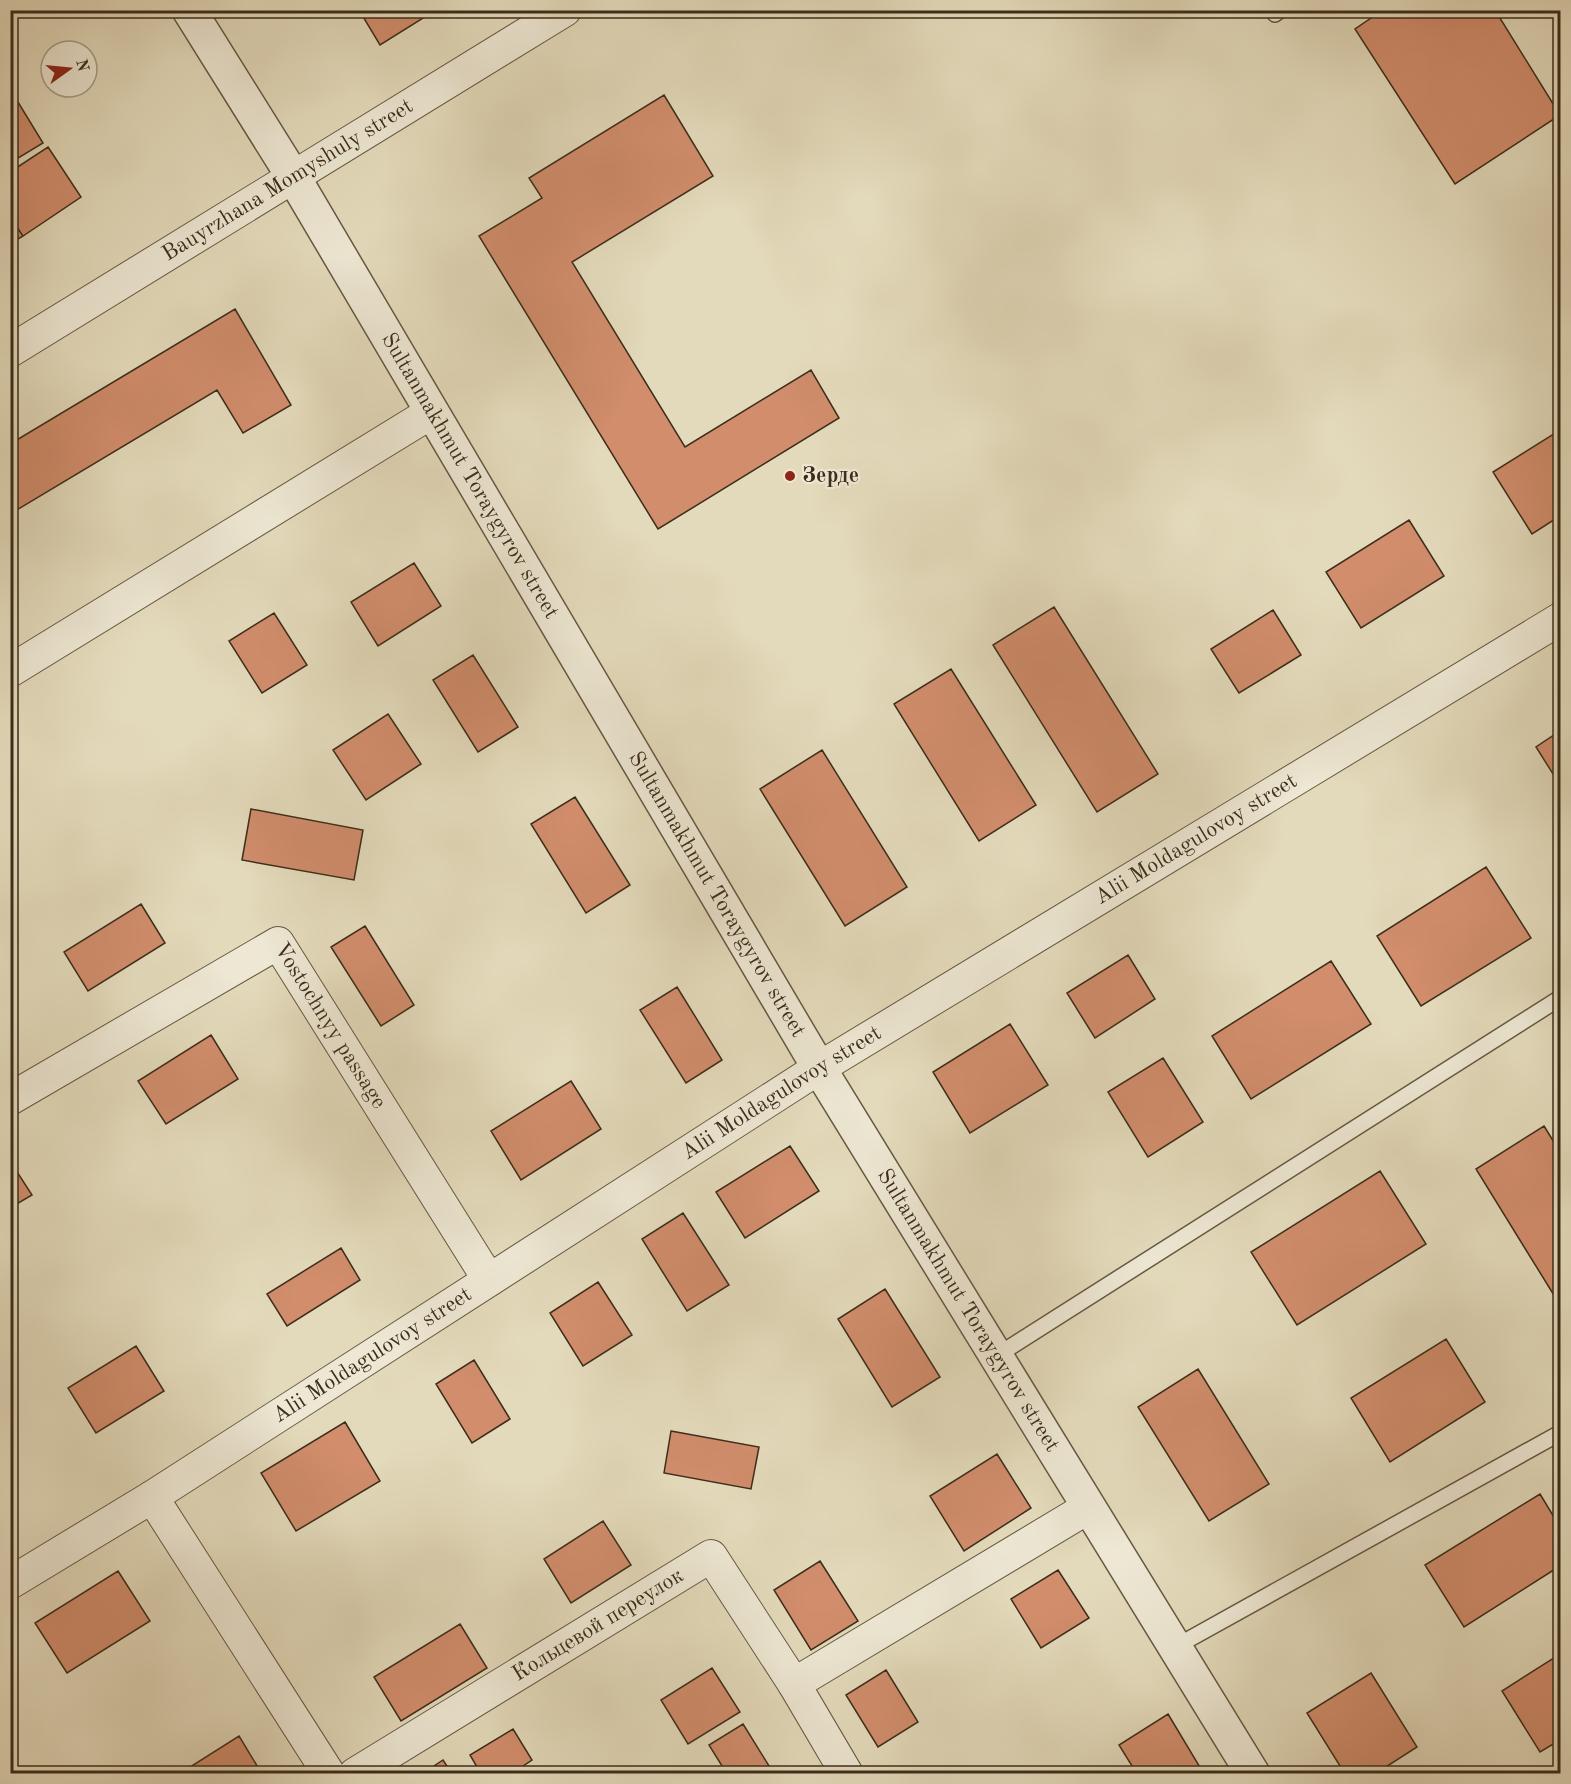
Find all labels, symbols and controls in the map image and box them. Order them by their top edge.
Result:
north arrow [39,39,99,99]
text: N [72,58,91,74]
street label: Bauyrzhana Momyshuly street [159,95,417,266]
street label: Sultanmakhmut Toraygyrov street [377,329,562,623]
place label: Зерде [802,465,859,487]
marker: Зерде [783,469,797,483]
street label: Sultanmakhmut Toraygyrov street [624,748,809,1041]
street label: Alii Moldagulovoy street [1091,770,1301,909]
street label: Vostochnyy passage [270,939,390,1113]
street label: Alii Moldagulovoy street [678,1022,885,1164]
street label: Sultanmakhmut Toraygyrov street [873,1165,1063,1456]
street label: Alii Moldagulovoy street [269,1283,476,1427]
street label: Кольцевой переулок [509,1565,687,1686]

